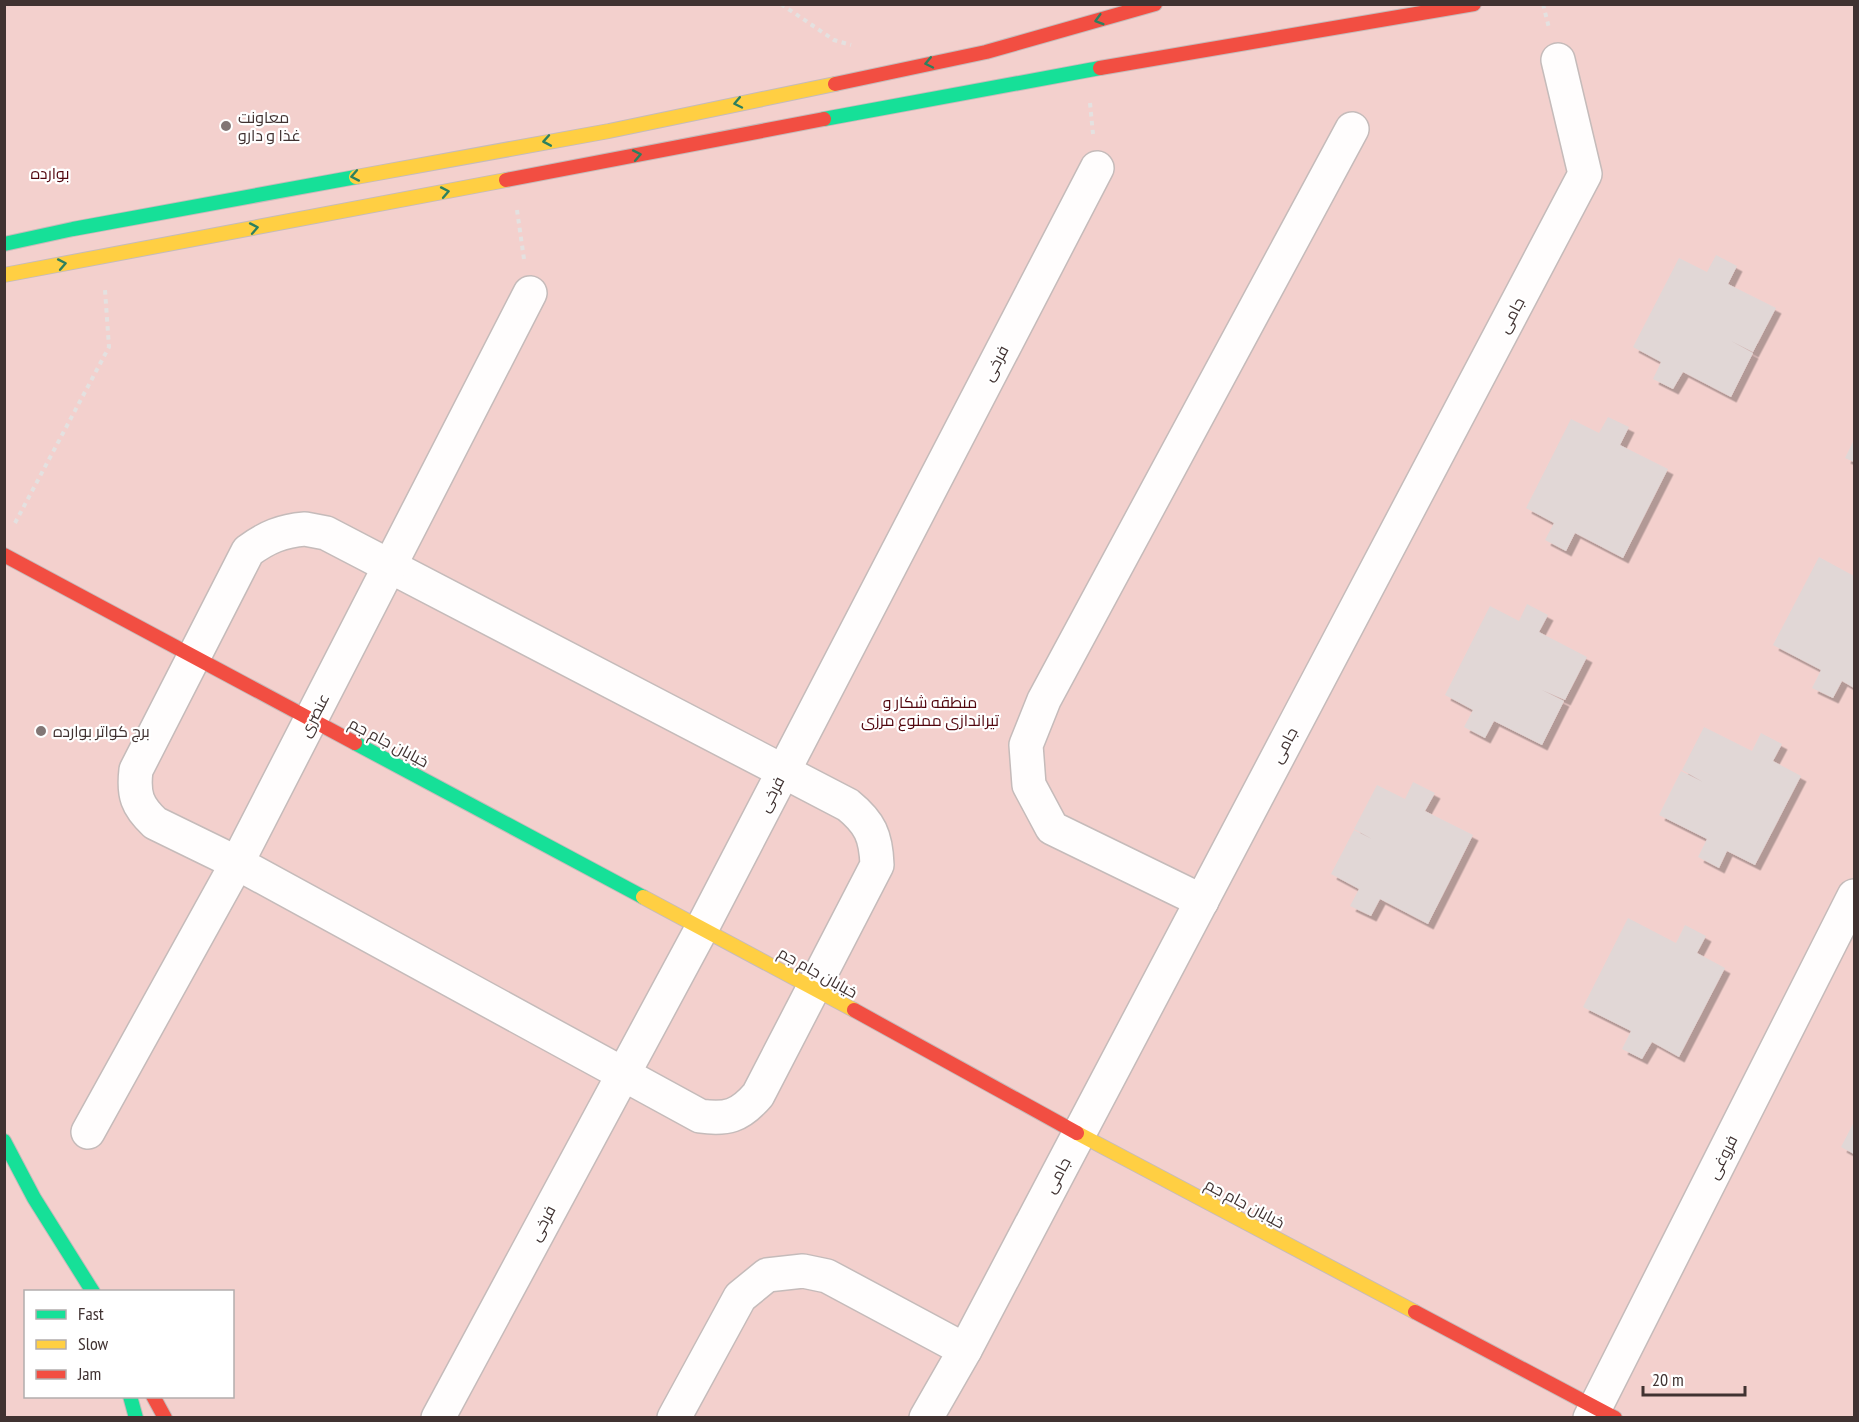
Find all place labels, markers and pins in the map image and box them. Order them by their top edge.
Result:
place label: معاونت غذا و دارو [238,107,301,145]
marker: معاونت غذا و دارو [219,119,233,133]
place label: برج کواتر بوارده [53,721,150,743]
marker: برج کواتر بوارده [34,724,48,738]

